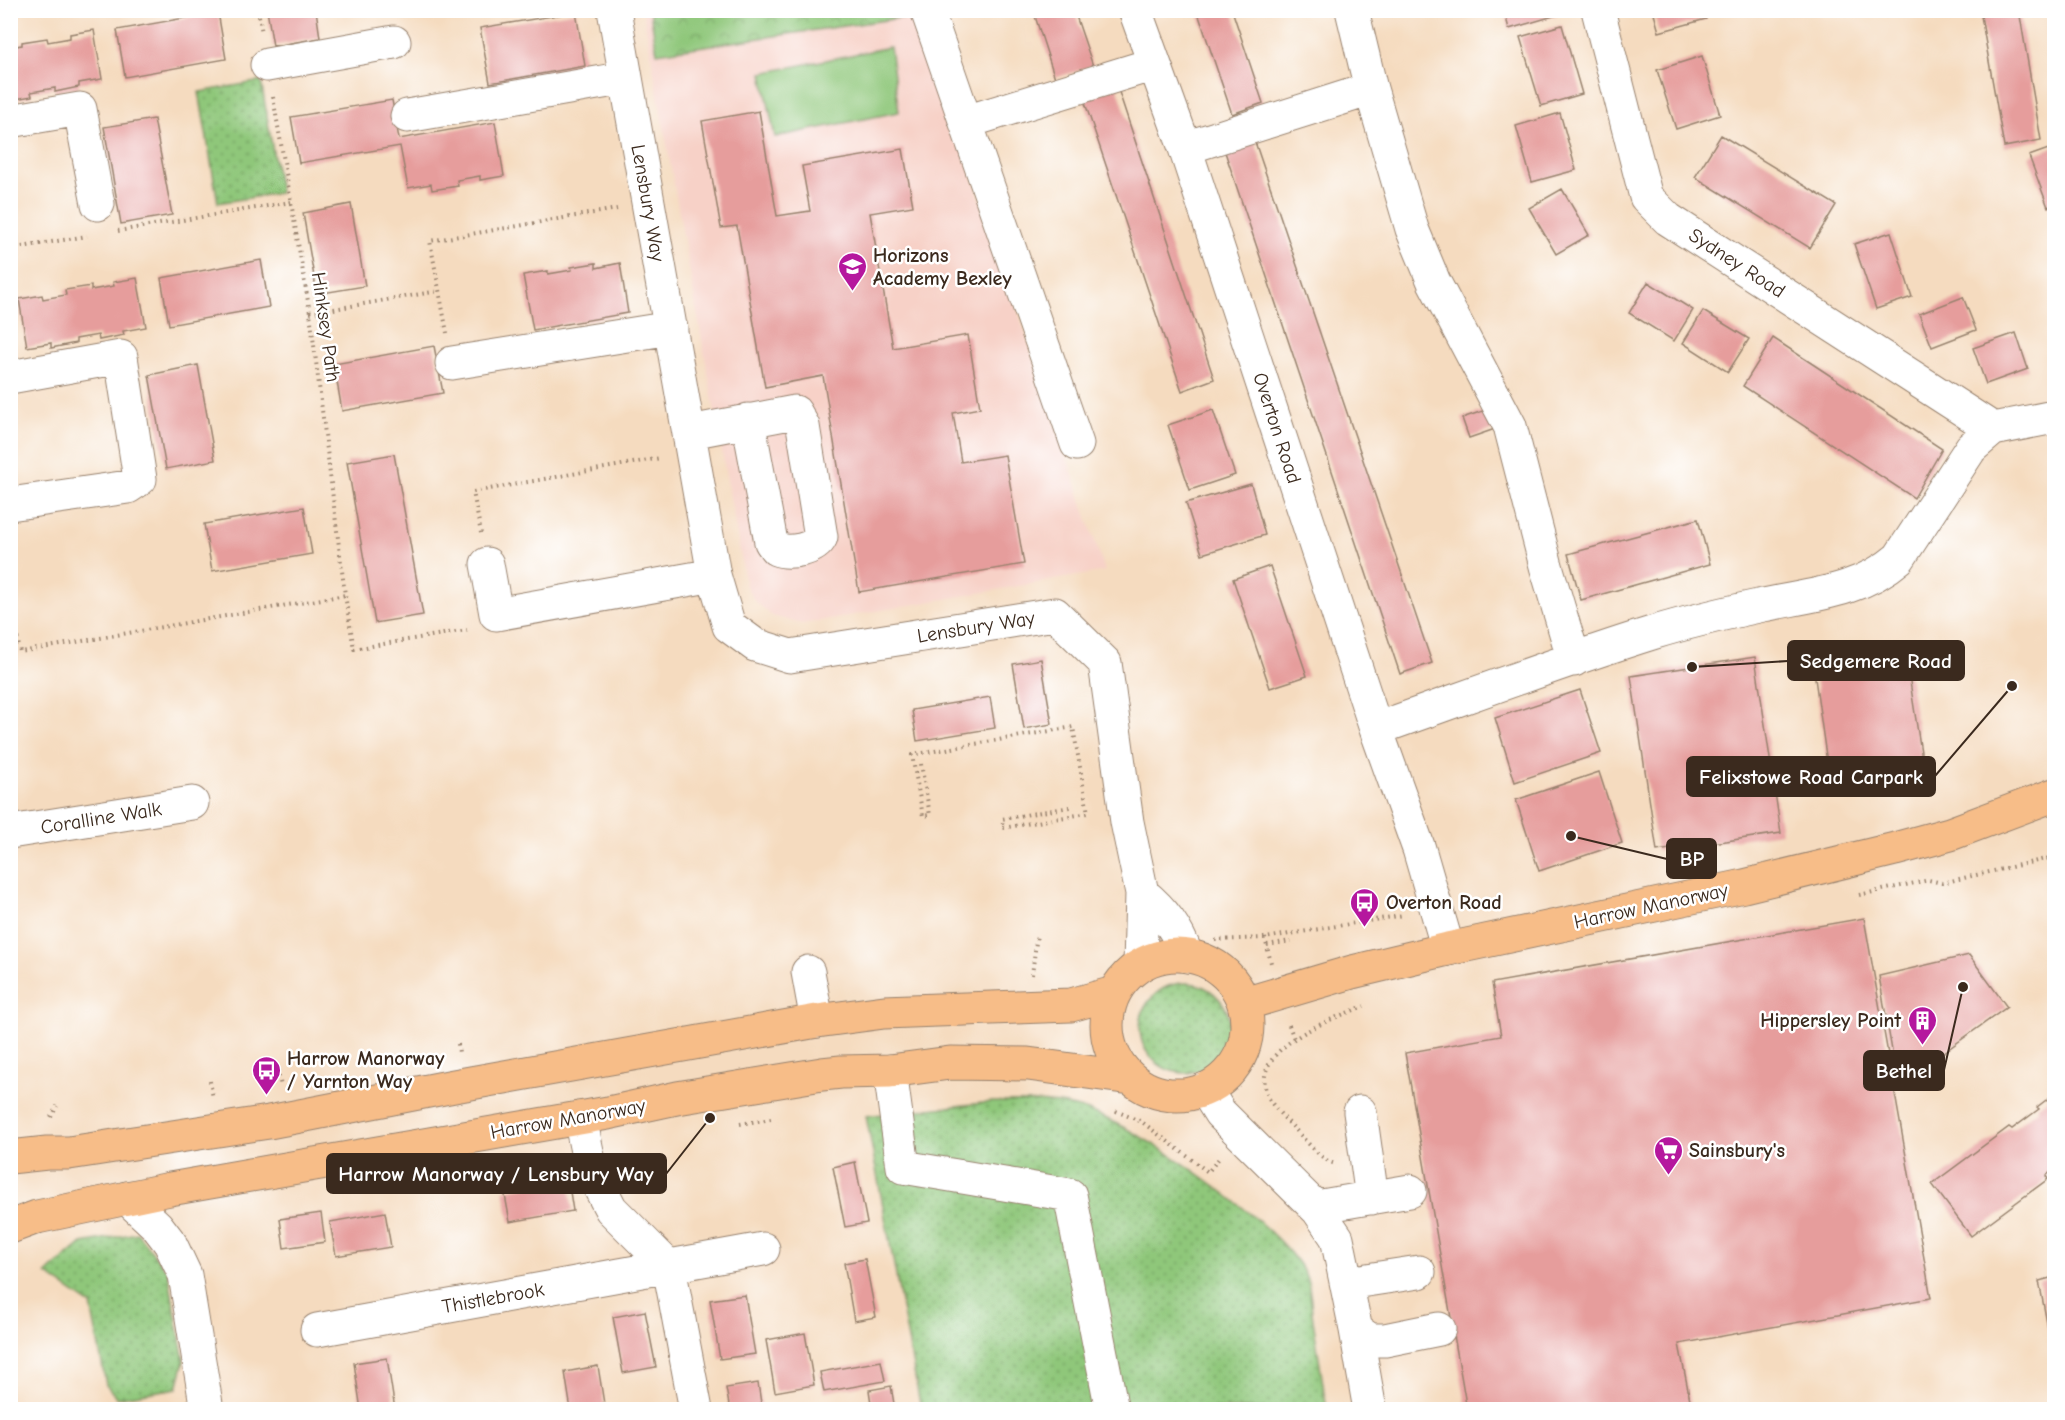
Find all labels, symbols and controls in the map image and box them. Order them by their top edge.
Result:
street label: Lensbury Way [626,143,670,264]
street label: Sydney Road [1685,223,1789,303]
place label: Horizons Academy Bexley [873,244,1012,290]
school or university icon: Horizons Academy Bexley [836,250,868,292]
street label: Hinksey Path [307,271,345,383]
street label: Overton Road [1248,370,1306,486]
street label: Lensbury Way [916,606,1037,648]
callout: Sedgemere Road [1788,641,1964,680]
text: Sedgemere Road [1800,649,1952,673]
callout: Felixstowe Road Carpark [1687,757,1935,796]
text: Felixstowe Road Carpark [1699,765,1924,789]
street label: Coralline Walk [39,797,163,839]
callout: BP [1667,839,1716,878]
text: BP [1680,847,1705,871]
street label: Harrow Manorway [1572,878,1730,934]
bus stop icon: Overton Road [1349,886,1381,928]
place label: Overton Road [1386,891,1502,914]
building icon: Hippersley Point [1906,1004,1938,1046]
place label: Hippersley Point [1760,1009,1901,1032]
place label: Harrow Manorway / Yarnton Way [287,1047,445,1093]
callout: Bethel [1864,1051,1944,1090]
bus stop icon: Harrow Manorway / Yarnton Way [250,1054,282,1096]
text: Bethel [1876,1059,1932,1083]
street label: Harrow Manorway [489,1094,647,1144]
supermarket icon: Sainsbury's [1652,1134,1684,1176]
place label: Sainsbury's [1689,1139,1785,1162]
callout: Harrow Manorway / Lensbury Way [327,1154,666,1193]
text: Harrow Manorway / Lensbury Way [338,1162,654,1186]
street label: Thistlebrook [440,1278,546,1318]

